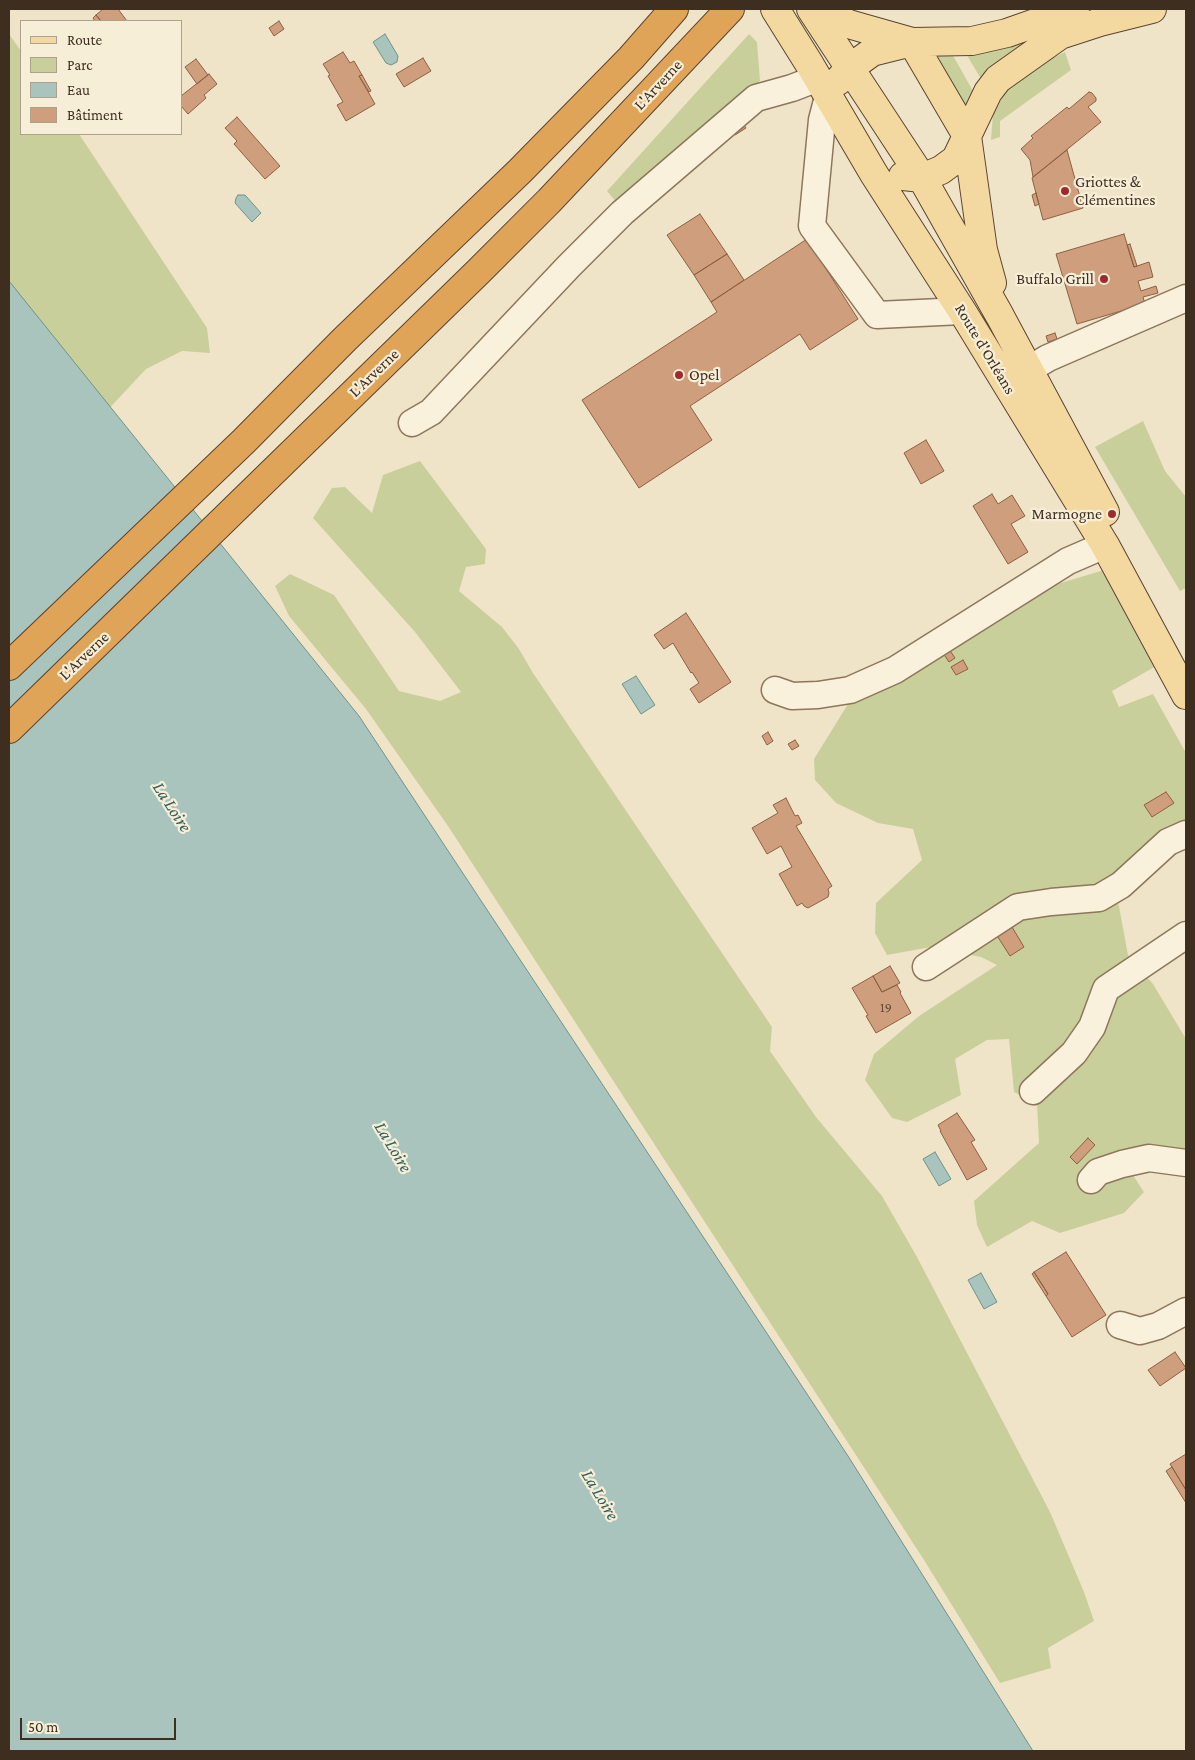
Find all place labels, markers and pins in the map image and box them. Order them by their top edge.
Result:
place label: Griottes & Clémentines [1075,172,1156,210]
marker: Griottes & Clémentines [1059,185,1071,197]
place label: Buffalo Grill [1016,269,1094,289]
marker: Buffalo Grill [1098,273,1110,285]
place label: Opel [689,365,719,385]
marker: Opel [673,369,685,381]
place label: Marmogne [1031,504,1102,524]
marker: Marmogne [1106,508,1118,520]

